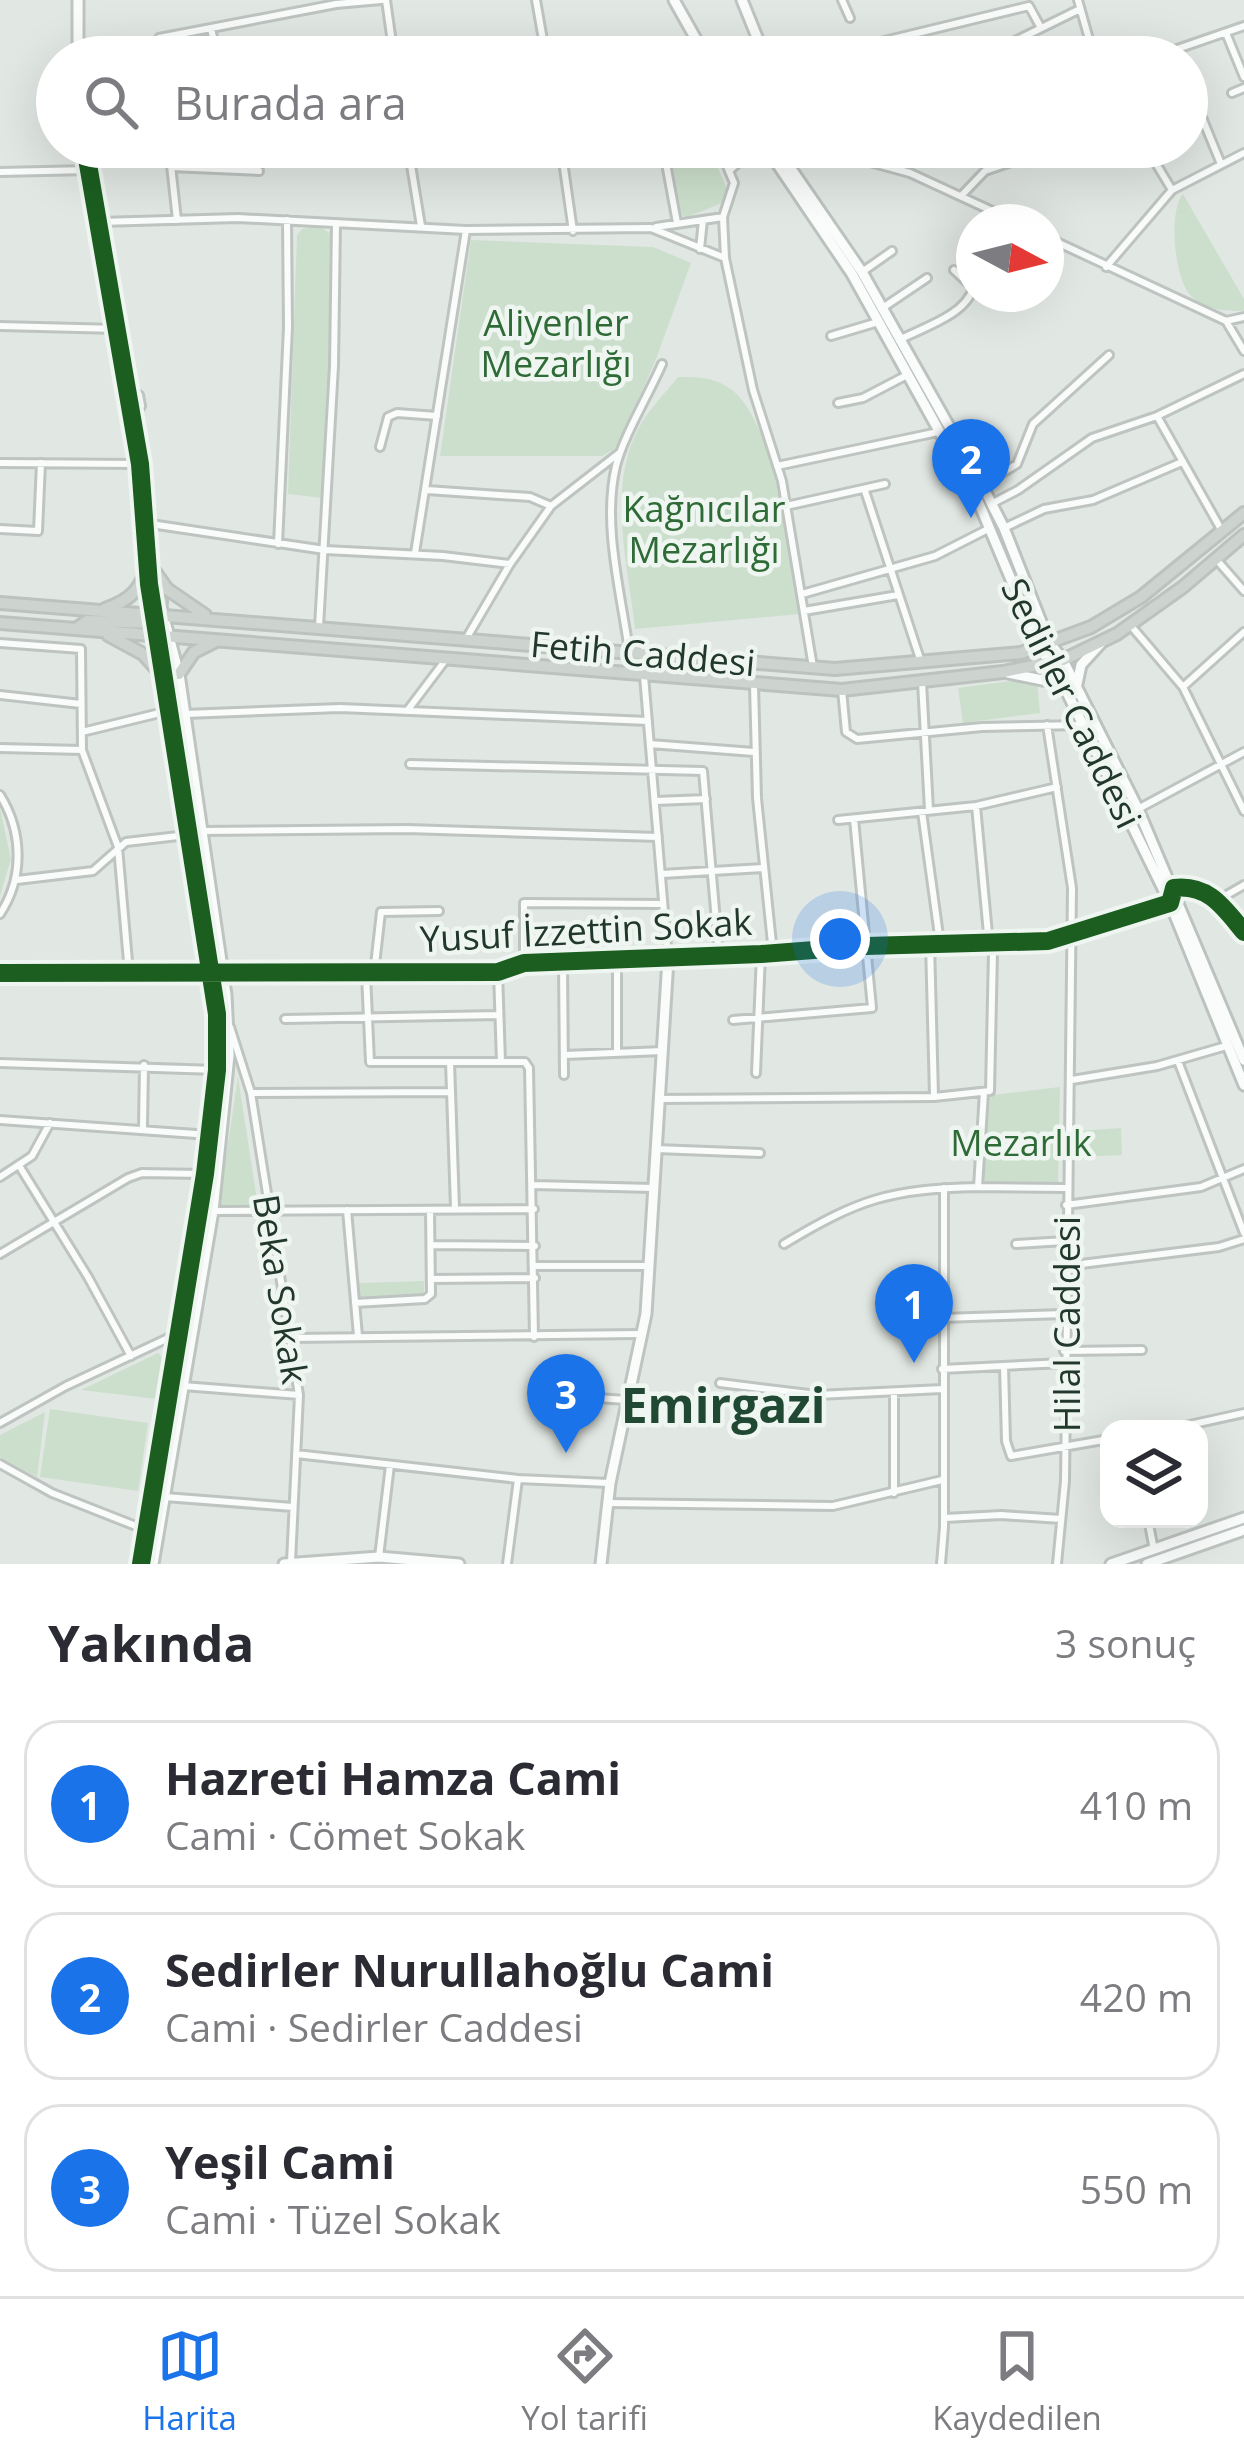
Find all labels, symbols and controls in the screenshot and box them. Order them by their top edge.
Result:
search box [36,36,1208,168]
icon: search [78,69,144,135]
text: Burada ara [174,72,407,133]
north arrow [956,204,1064,312]
park label: Aliyenler Mezarlığı [481,298,632,388]
pin: 2 [932,419,1010,518]
park label: Kağnıcılar Mezarlığı [623,484,786,574]
street label: Sedirler Caddesi [990,570,1154,836]
street label: Fetih Caddesi [529,619,757,687]
street label: Yusuf İzzettin Sokak [419,897,753,963]
your location [810,909,870,969]
park label: Mezarlık [950,1118,1092,1167]
street label: Beka Sokak [242,1191,320,1387]
street label: Hilal Caddesi [1042,1216,1091,1432]
pin: 1 [875,1264,953,1363]
pin: 3 [527,1354,605,1453]
district label: Emirgazi [621,1372,825,1437]
map controls [1100,1420,1208,1528]
button: layers [1100,1420,1208,1528]
text: Yakında [48,1607,254,1677]
text: 3 sonuç [1055,1616,1196,1669]
text: Hazreti Hamza Cami [165,1747,621,1808]
text: 1 [79,1778,101,1831]
text: 410 m [1080,1778,1193,1831]
text: Cami · Cömet Sokak [165,1808,525,1861]
text: Sedirler Nurullahoğlu Cami [165,1939,774,2000]
text: 2 [79,1970,101,2023]
text: 420 m [1080,1970,1193,2023]
text: Cami · Sedirler Caddesi [165,2000,583,2053]
text: Yeşil Cami [165,2131,395,2192]
text: 3 [79,2162,101,2215]
text: 550 m [1080,2162,1193,2215]
text: Cami · Tüzel Sokak [165,2192,501,2245]
tab: Harita [142,2323,237,2440]
tab: Yol tarifi [521,2323,648,2440]
tab: Kaydedilen [932,2323,1102,2440]

